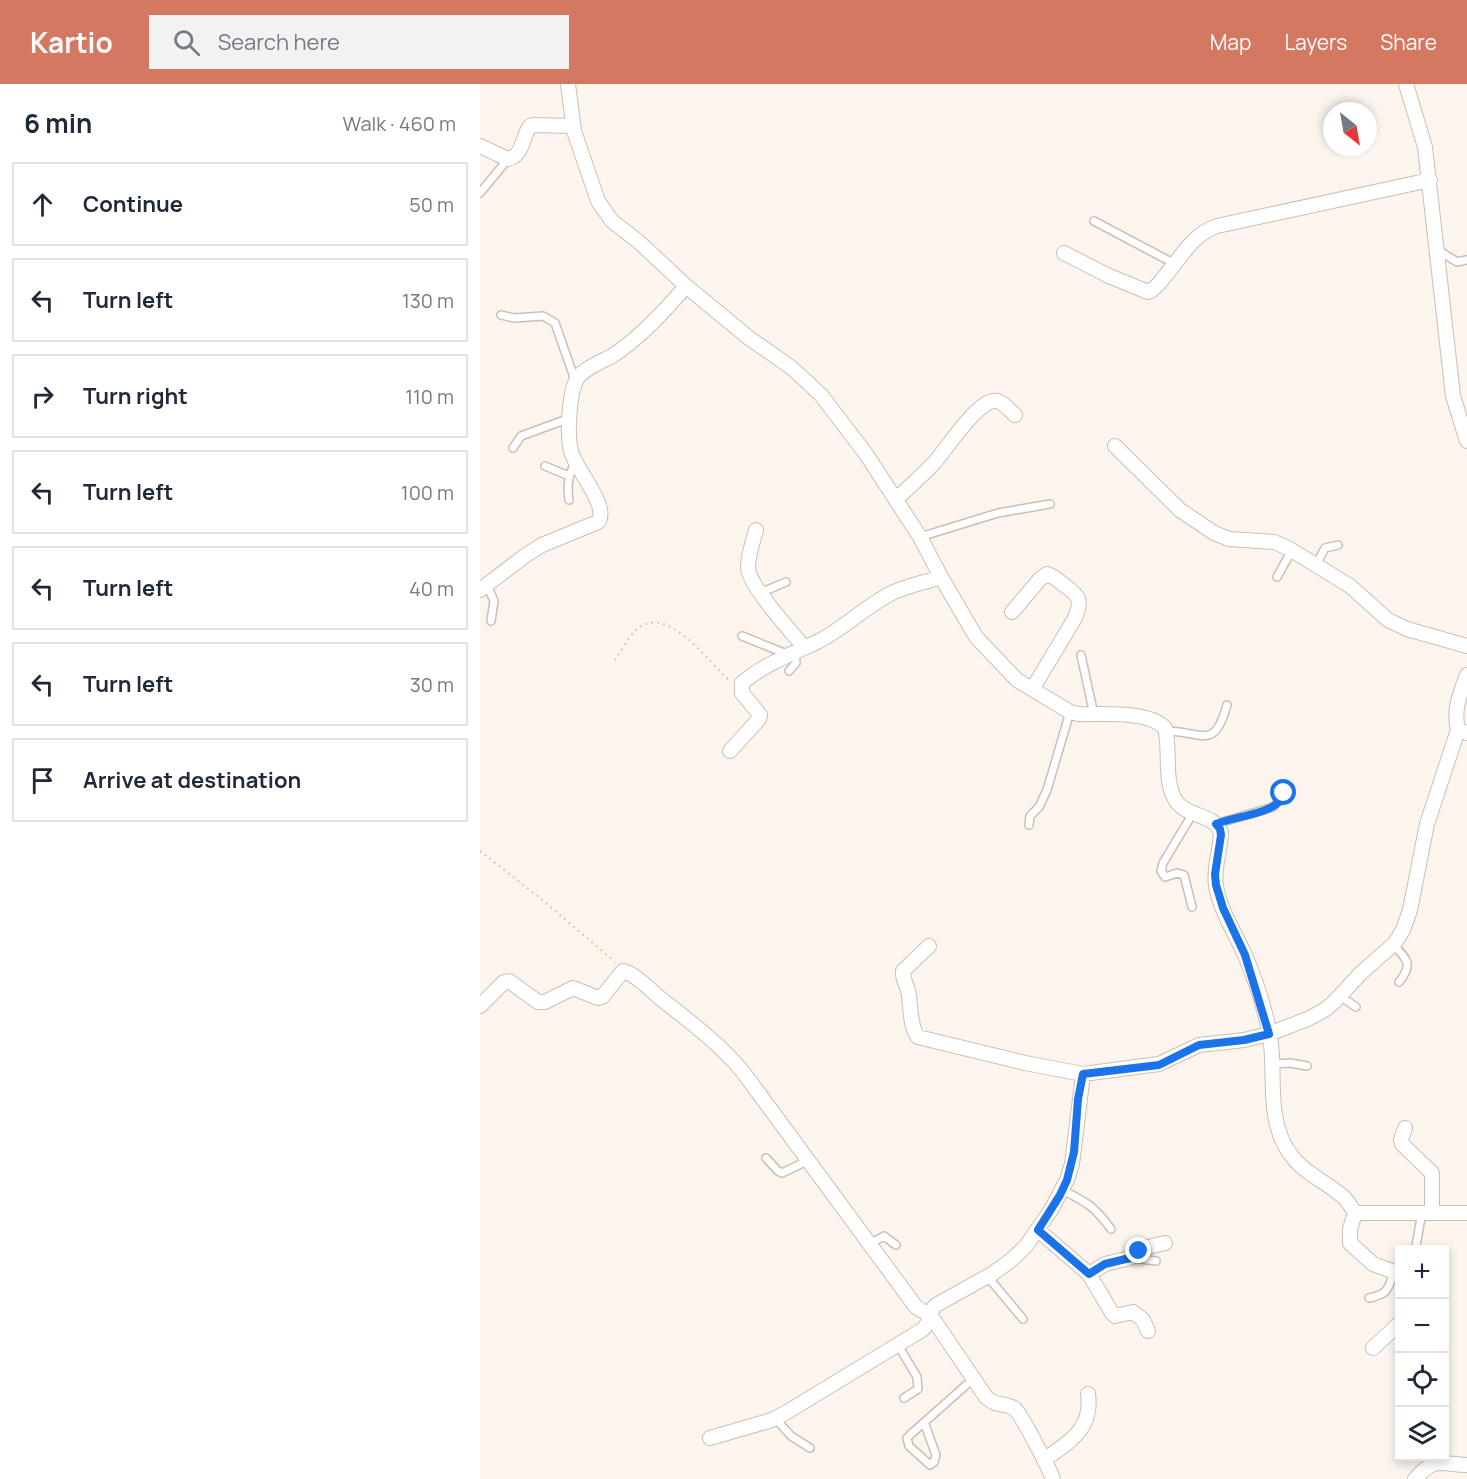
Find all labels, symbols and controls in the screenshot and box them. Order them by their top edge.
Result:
search box [149,15,569,69]
text: Kartio [30,23,113,61]
icon: search [170,26,203,59]
text: Search here [218,27,340,57]
text: Map [1210,28,1251,56]
text: Layers [1284,28,1347,56]
text: Share [1380,28,1437,56]
north arrow [1323,102,1377,156]
text: 6 min [24,105,92,141]
text: Walk · 460 m [343,110,456,137]
icon: ahead [26,188,59,221]
text: Continue [83,189,183,219]
text: 50 m [409,191,454,218]
icon: left [26,284,59,317]
text: Turn left [83,285,173,315]
text: 130 m [402,287,454,314]
icon: right [26,380,59,413]
text: Turn right [83,381,188,411]
text: 110 m [405,383,454,410]
icon: left [26,476,59,509]
text: Turn left [83,477,173,507]
text: 100 m [401,479,454,506]
icon: left [26,572,59,605]
text: Turn left [83,573,173,603]
text: 40 m [409,575,454,602]
icon: left [26,668,59,701]
text: Turn left [83,669,173,699]
text: 30 m [410,671,454,698]
icon: arrive [26,764,59,797]
text: Arrive at destination [83,765,301,795]
route start [1270,779,1296,805]
route end [1125,1237,1151,1263]
map controls [1395,1245,1449,1461]
button: + [1395,1245,1449,1299]
button: − [1395,1299,1449,1353]
button: locate [1395,1353,1449,1407]
button: layers [1395,1407,1449,1461]

